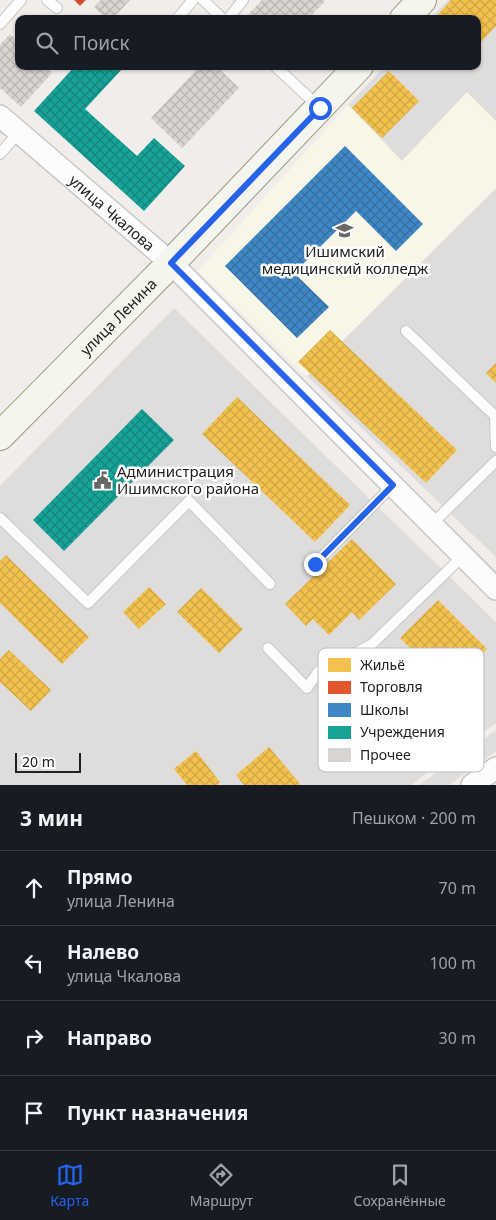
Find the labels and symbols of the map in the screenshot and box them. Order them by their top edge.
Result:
route start [309,97,332,120]
street label: улица Чкалова [65,170,159,255]
school or university icon: Ишимский медицинский колледж [335,220,355,240]
place label: Ишимский медицинский колледж [262,241,429,278]
street label: улица Ленина [75,273,161,360]
place label: Администрация Ишимского района [117,461,259,498]
public building icon: Администрация Ишимского района [93,470,113,490]
route end [304,553,327,576]
legend [318,648,484,772]
text: Жильё [360,655,405,674]
text: Торговля [360,677,423,696]
text: Школы [360,700,409,719]
text: Учреждения [360,722,445,741]
text: Прочее [360,745,411,764]
scale bar [15,750,81,773]

